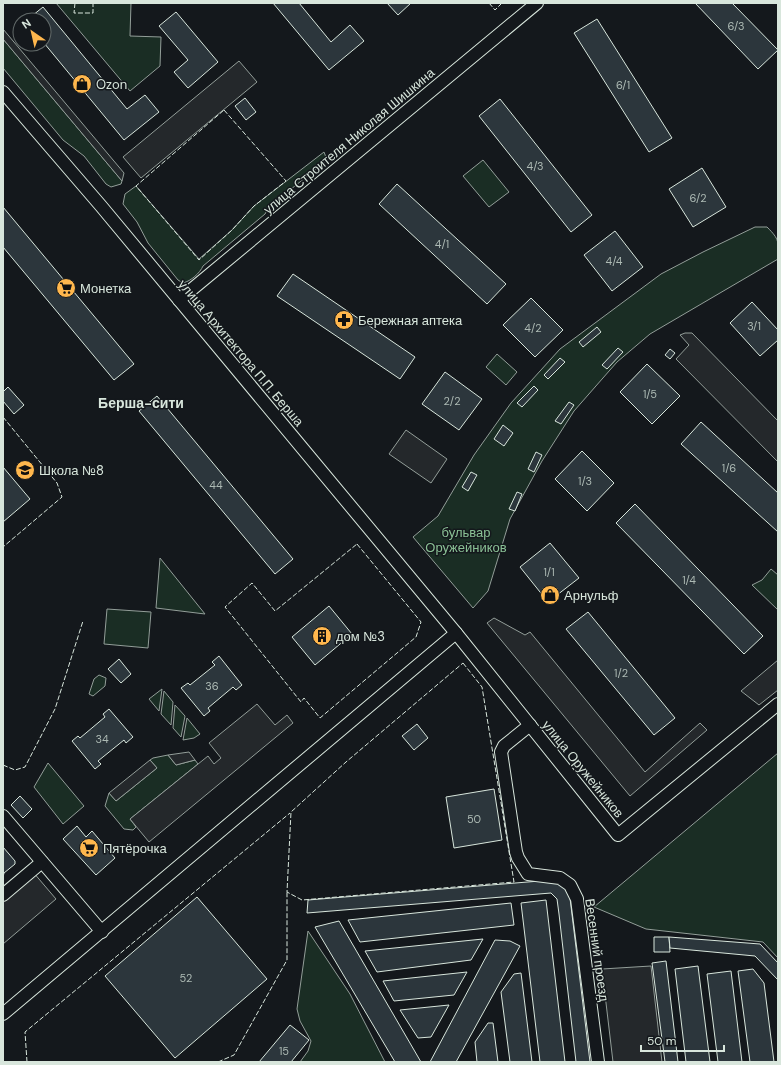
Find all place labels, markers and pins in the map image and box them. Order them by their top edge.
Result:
shop icon: Ozon [71,73,93,95]
place label: Ozon [96,76,127,93]
supermarket icon: Монетка [55,277,77,299]
place label: Монетка [80,280,132,297]
pharmacy icon: Бережная аптека [333,309,355,331]
place label: Бережная аптека [358,312,463,329]
school or university icon: Школа №8 [14,459,36,481]
place label: Школа №8 [39,462,104,479]
shop icon: Арнульф [539,584,561,606]
place label: Арнульф [564,587,619,604]
building icon: дом №3 [311,625,333,647]
place label: дом №3 [336,628,385,645]
supermarket icon: Пятёрочка [78,837,100,859]
place label: Пятёрочка [103,840,167,857]

